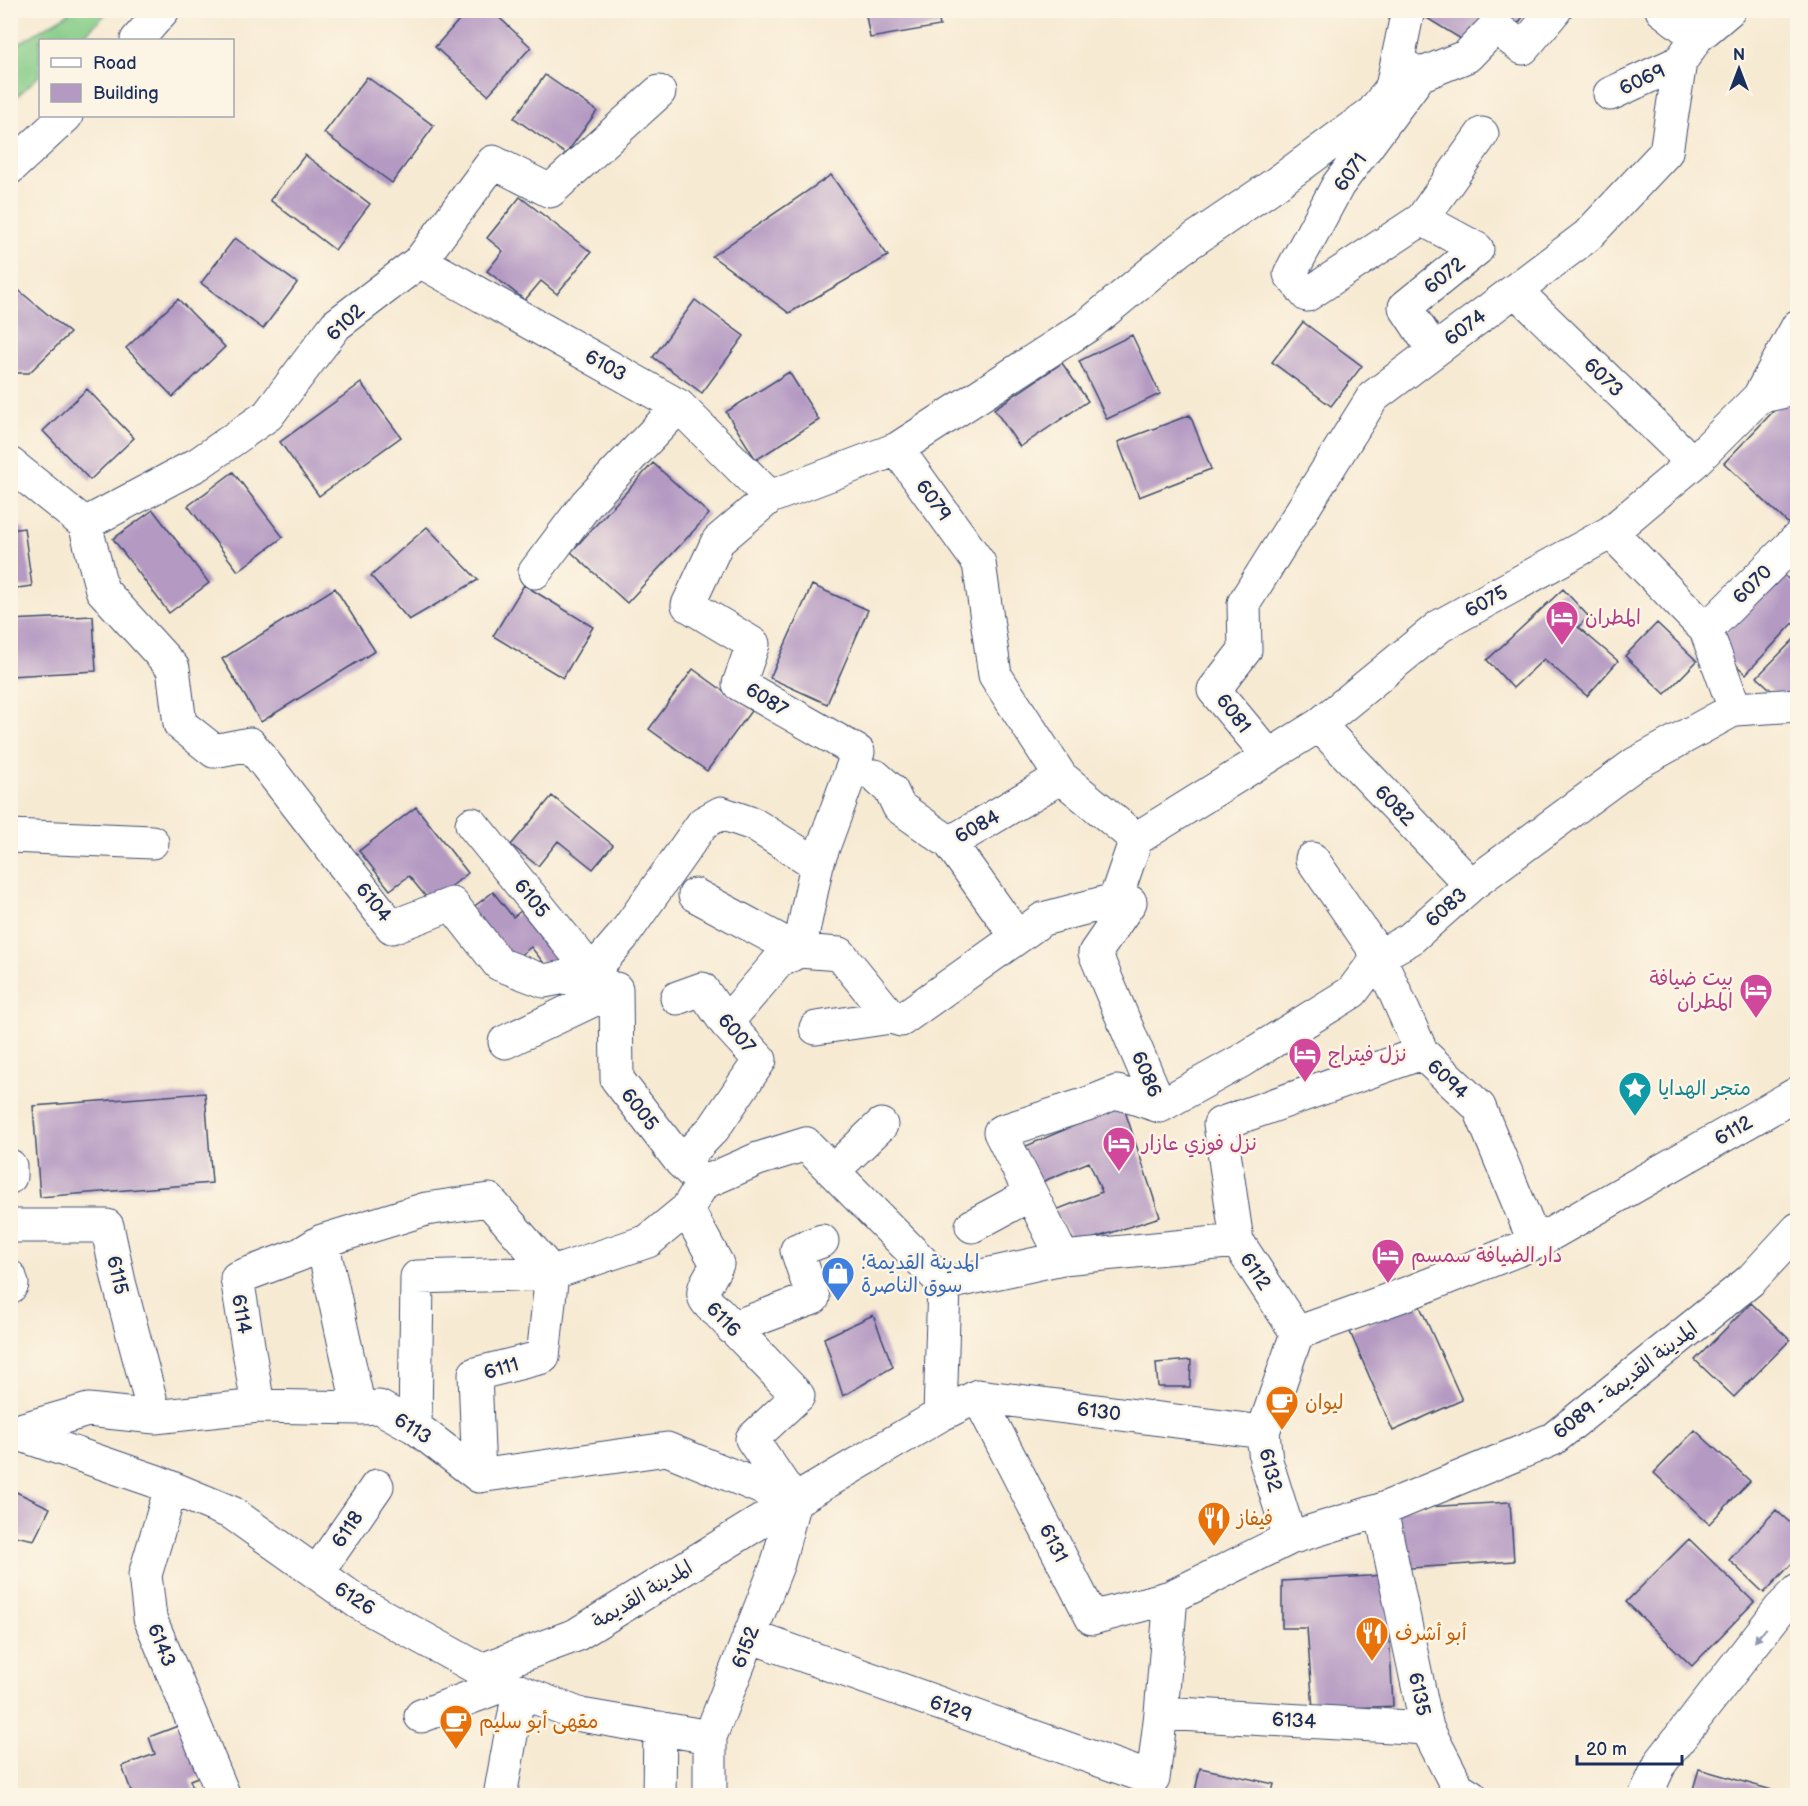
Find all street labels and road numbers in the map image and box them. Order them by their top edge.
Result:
street label: 6069 [1616,59,1669,101]
street label: 6071 [1329,149,1373,196]
street label: 6072 [1419,252,1470,299]
street label: 6102 [322,299,370,346]
street label: 6074 [1440,304,1491,351]
street label: 6103 [580,345,631,387]
street label: 6073 [1578,353,1628,402]
street label: 6079 [910,475,956,526]
street label: 6070 [1728,560,1777,609]
street label: 6075 [1461,580,1512,623]
street label: 6087 [741,678,792,722]
street label: 6081 [1211,689,1256,738]
street label: 6082 [1369,780,1420,831]
street label: 6084 [951,805,1004,849]
street label: 6105 [508,874,554,923]
street label: 6104 [350,878,396,927]
street label: 6083 [1421,883,1473,933]
street label: 6007 [712,1009,760,1059]
street label: 6086 [1126,1048,1166,1101]
street label: 6094 [1422,1055,1473,1105]
street label: 6005 [615,1084,663,1136]
street label: 6112 [1710,1110,1757,1151]
street label: 6112 [1234,1248,1276,1295]
street label: 6115 [101,1253,133,1297]
street label: 6114 [226,1292,256,1336]
street label: 6116 [701,1297,746,1342]
street label: المدينة القديمة - 6089 [1549,1317,1703,1445]
street label: 6111 [481,1353,522,1385]
street label: 6130 [1076,1397,1122,1427]
street label: 6113 [389,1408,436,1450]
street label: 6132 [1253,1446,1287,1495]
street label: 6118 [327,1507,369,1553]
street label: 6131 [1033,1520,1073,1567]
street label: المدينة القديمة [588,1555,697,1634]
street label: 6126 [329,1577,379,1621]
street label: 6143 [142,1620,181,1670]
street label: 6152 [727,1623,765,1672]
street label: 6135 [1403,1670,1435,1718]
street label: 6129 [926,1690,975,1728]
street label: 6134 [1271,1708,1317,1734]

